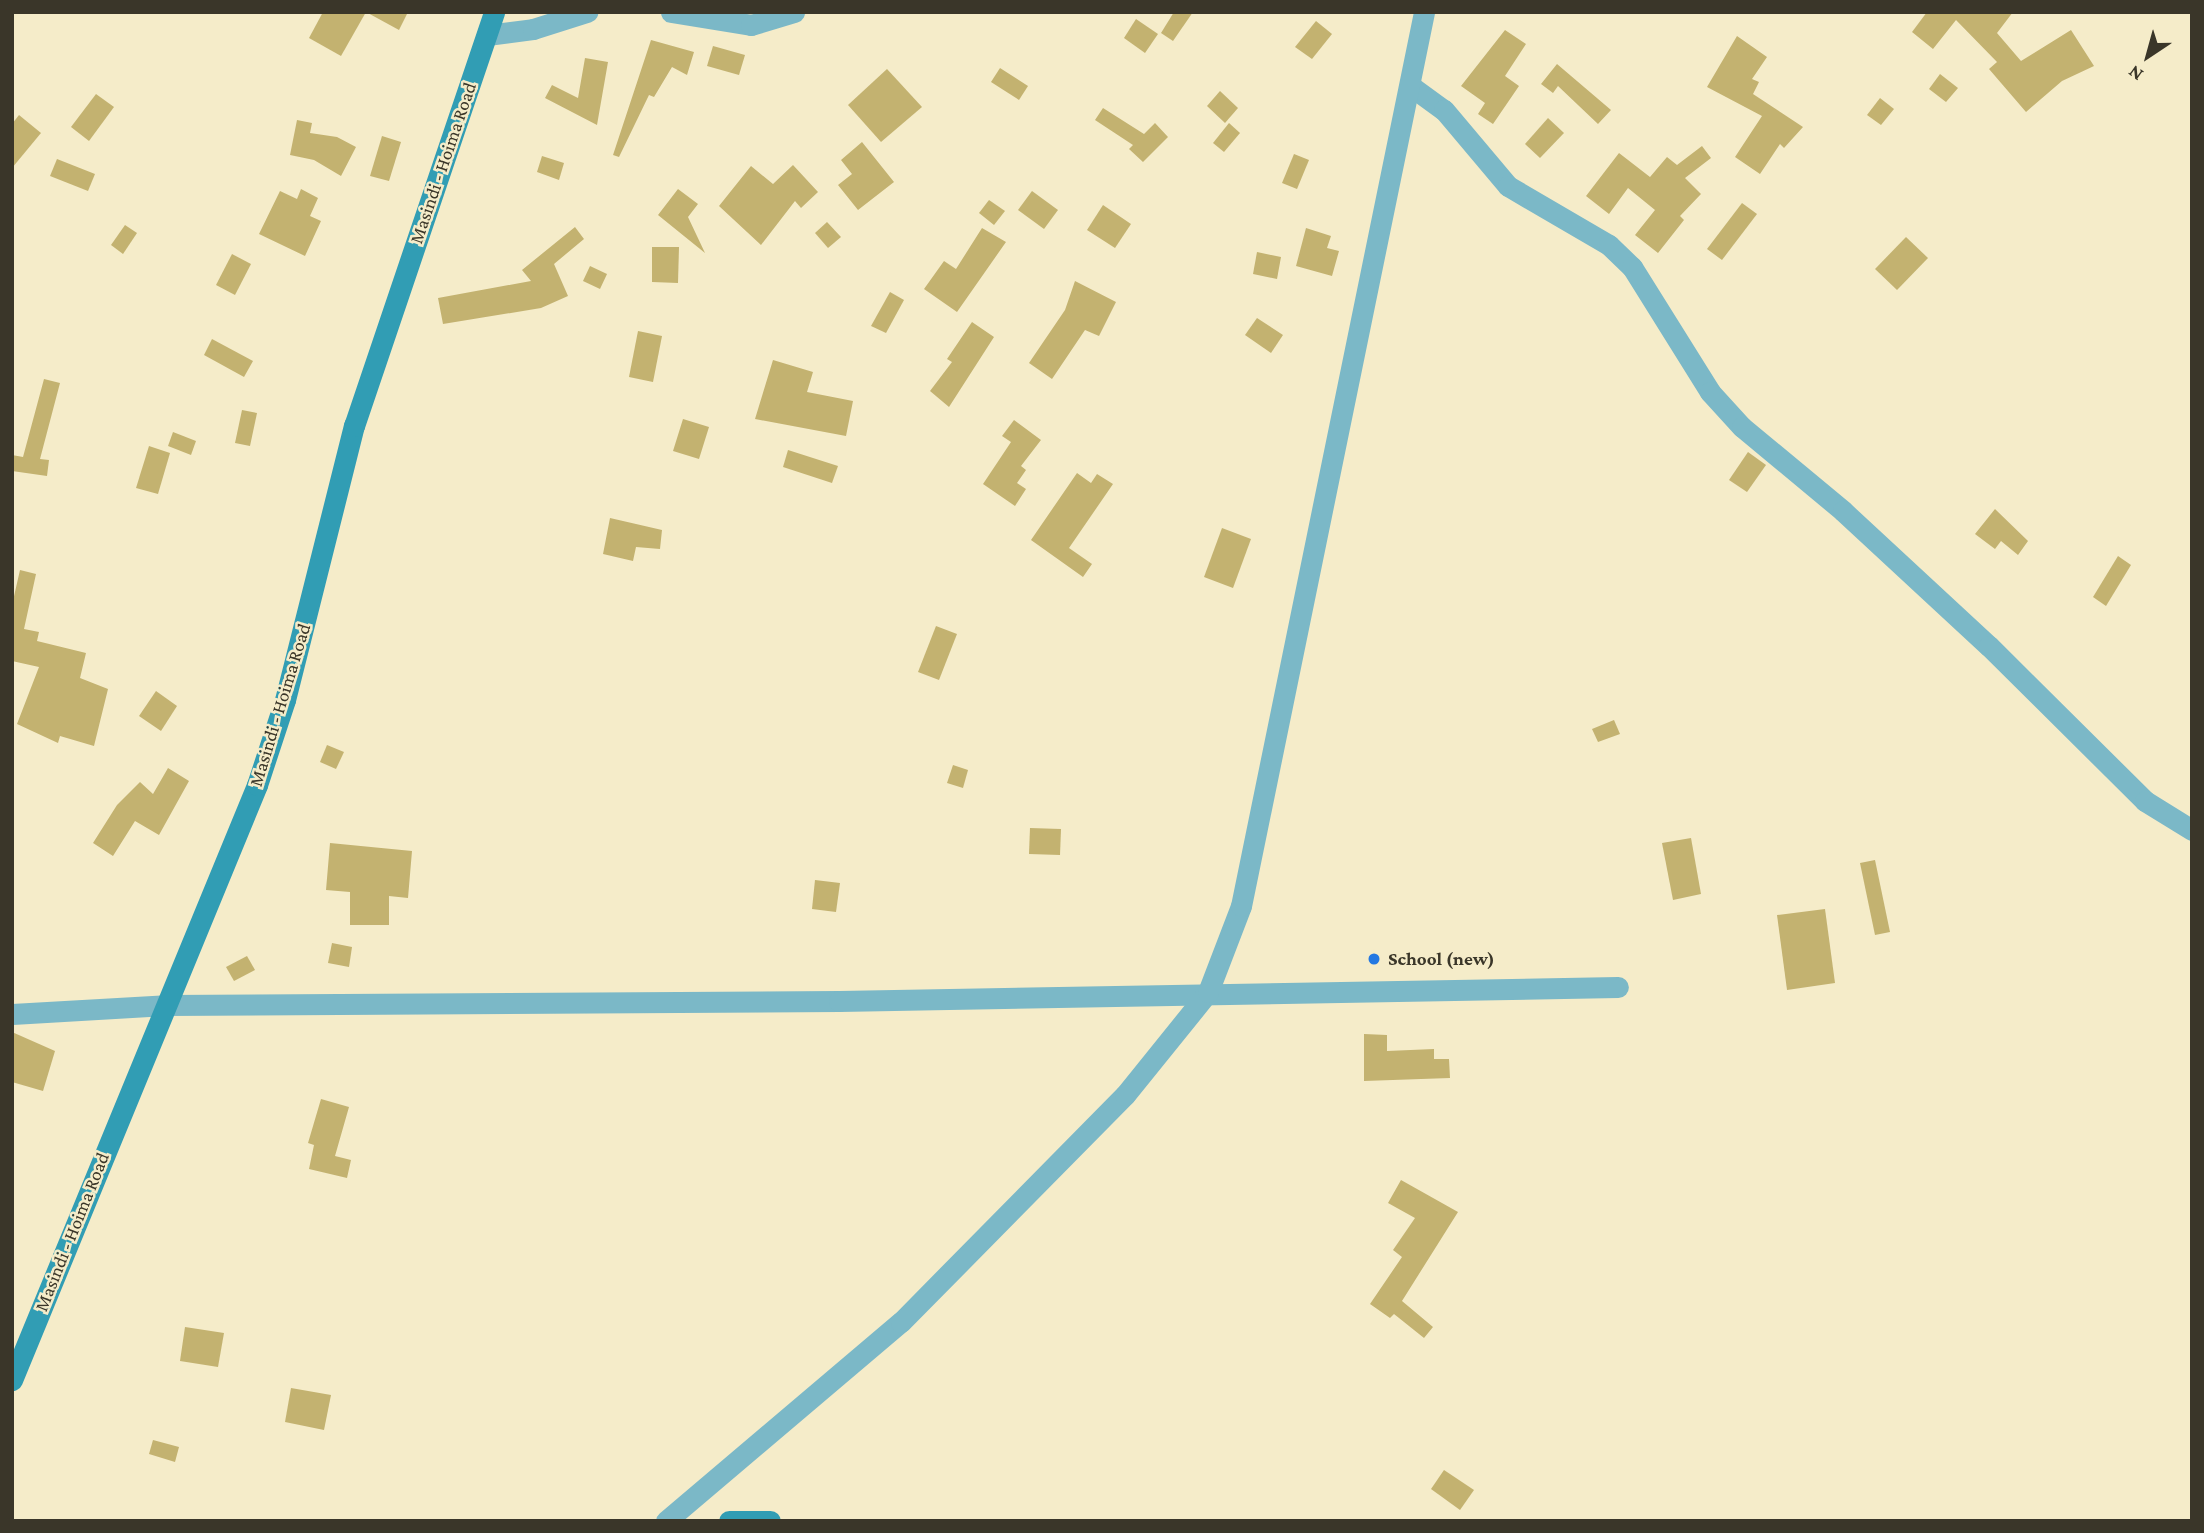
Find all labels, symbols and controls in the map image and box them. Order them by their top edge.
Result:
north arrow [2113,21,2183,91]
text: N [2124,61,2147,86]
street label: Masindi - Hoima Road [405,79,481,247]
street label: Masindi - Hoima Road [244,621,316,789]
place label: School (new) [1388,948,1495,970]
marker: School (new) [1366,951,1382,967]
street label: Masindi - Hoima Road [30,1149,114,1315]

